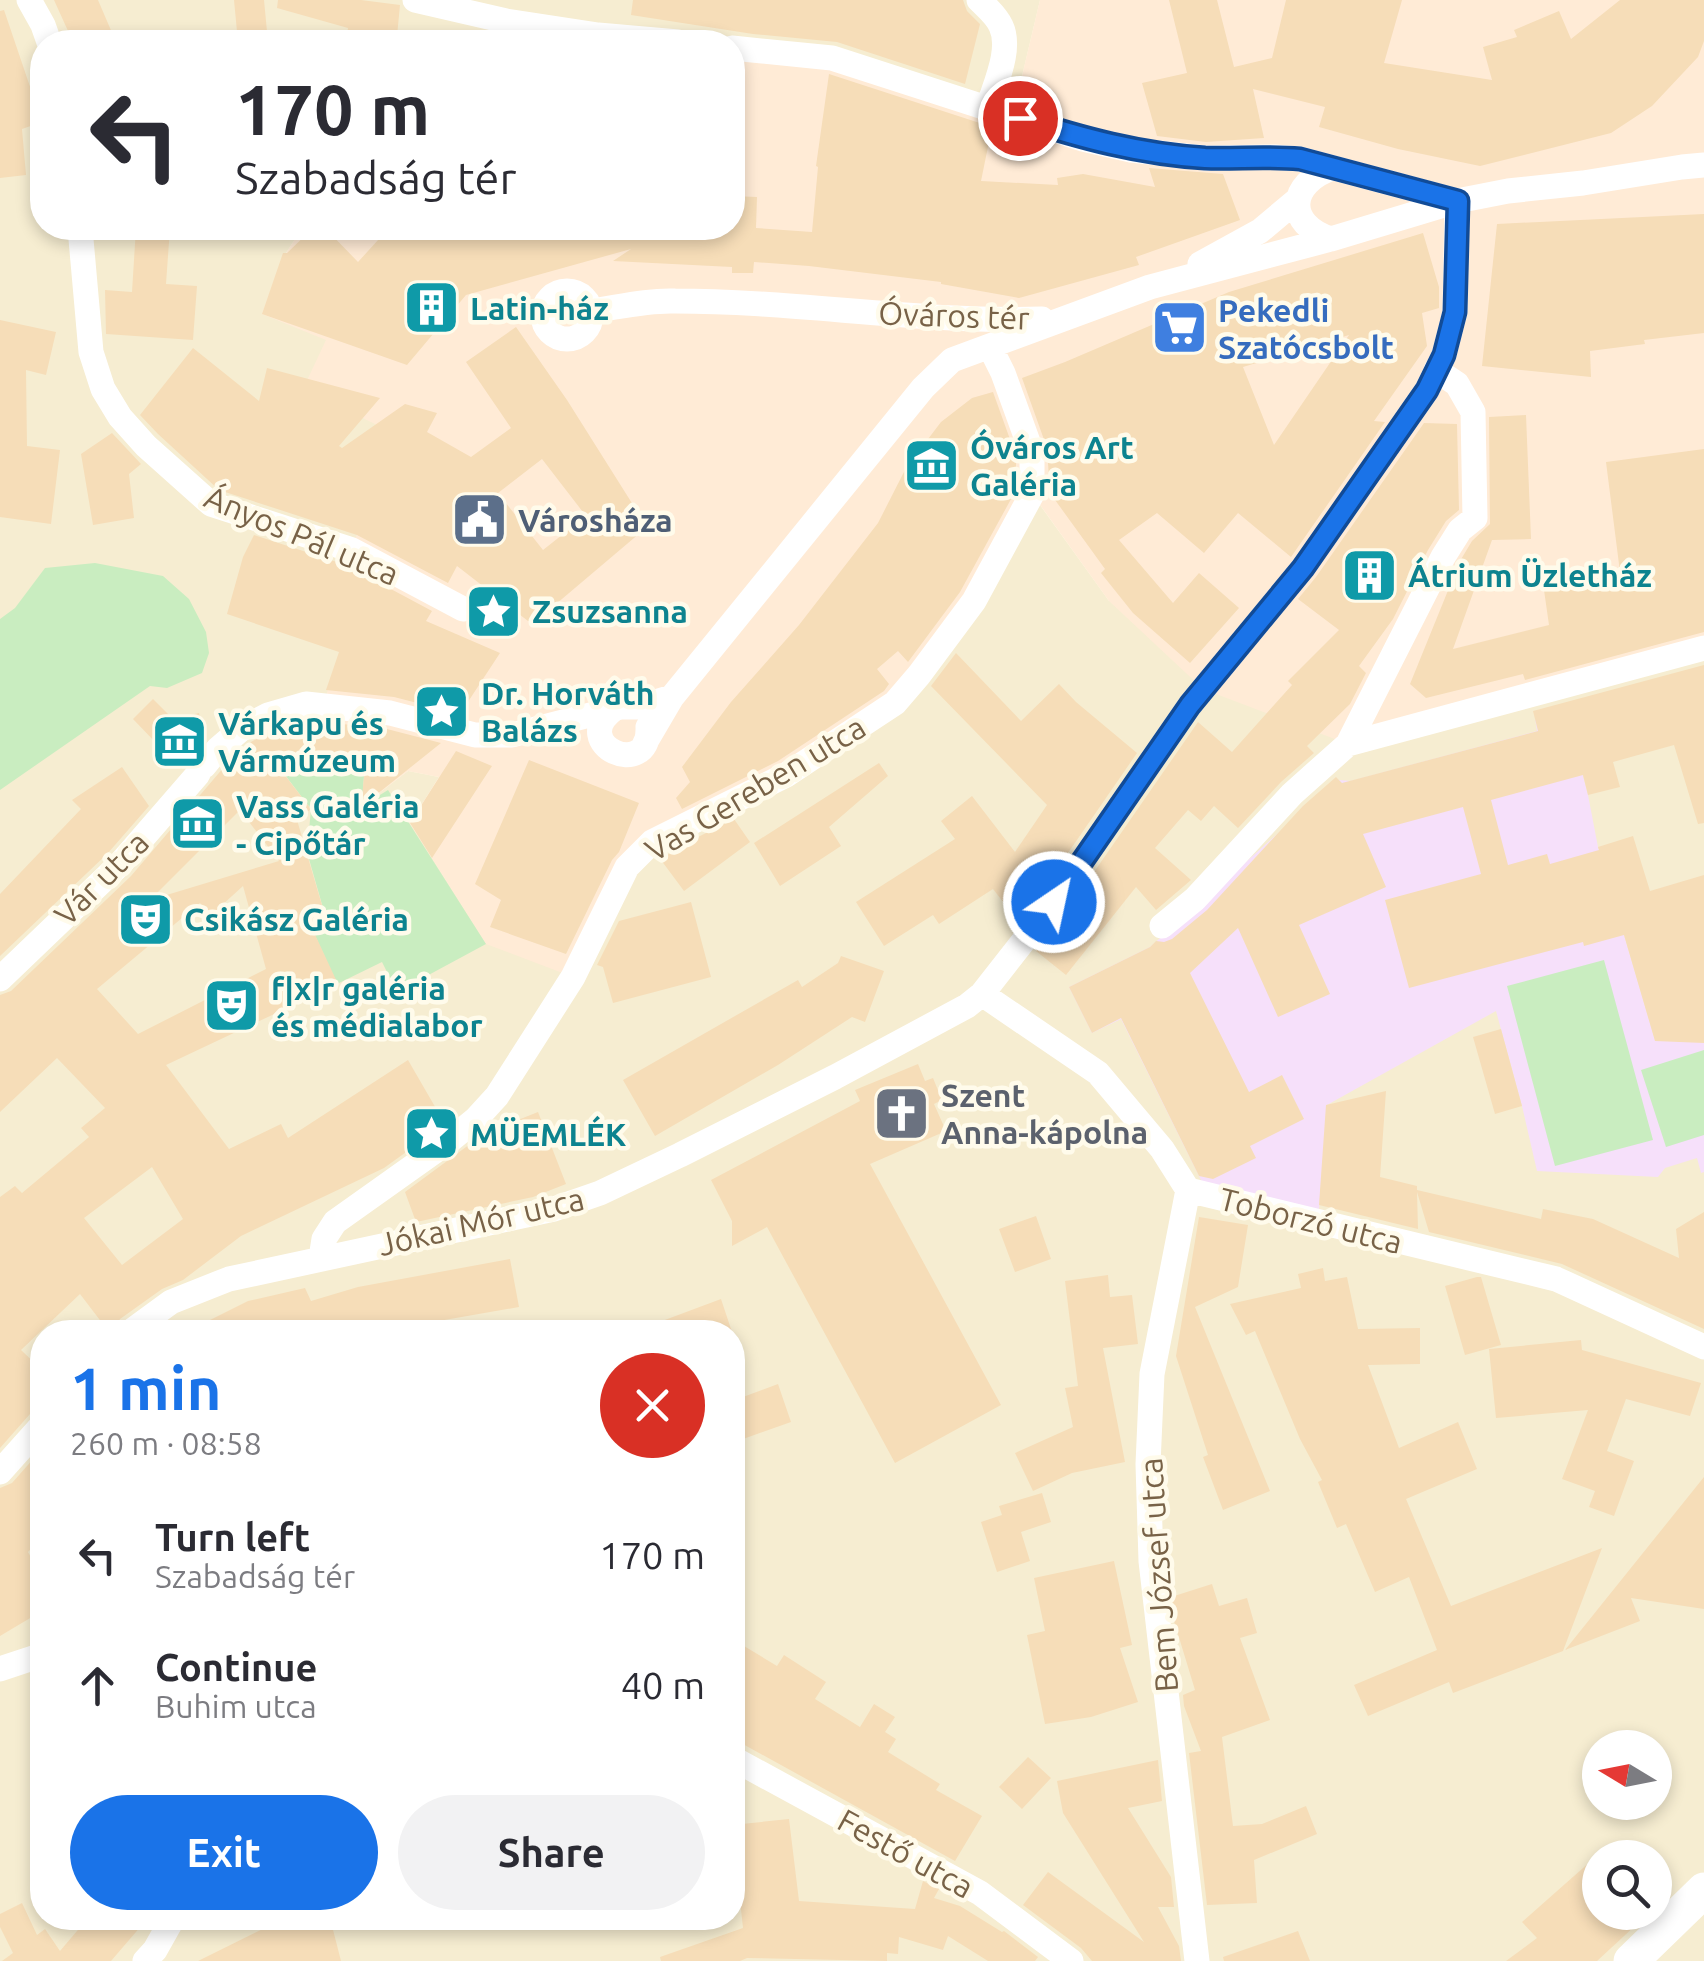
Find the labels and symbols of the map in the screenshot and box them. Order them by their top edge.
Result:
pin [978,76,1063,161]
building icon: Latin-ház [401,278,461,338]
place label: Latin-ház [470,290,609,326]
place label: Pekedli Szatócsbolt [1218,292,1394,365]
street label: Óváros tér [878,294,1030,336]
supermarket icon: Pekedli Szatócsbolt [1149,298,1209,358]
place label: Óváros Art Galéria [970,428,1134,502]
museum icon: Óváros Art Galéria [901,435,961,495]
street label: Ányos Pál utca [200,478,404,592]
public building icon: Városháza [449,490,509,550]
place label: Városháza [518,502,673,538]
building icon: Átrium Üzletház [1339,545,1399,605]
place label: Átrium Üzletház [1408,556,1652,593]
place icon: Zsuzsanna [463,581,523,641]
place label: Zsuzsanna [532,593,688,629]
place label: Dr. Horváth Balázs [481,675,654,748]
place icon: Dr. Horváth Balázs [412,681,472,741]
place label: Várkapu és Vármúzeum [218,705,396,778]
street label: Vas Gereben utca [639,708,871,868]
museum icon: Várkapu és Vármúzeum [149,711,209,771]
place label: Vass Galéria - Cipőtár [236,788,420,861]
museum icon: Vass Galéria - Cipőtár [167,794,227,854]
street label: Vár utca [47,824,155,932]
position arrow [1002,850,1106,954]
theatre icon: Csikász Galéria [115,889,175,949]
place label: Csikász Galéria [184,901,409,937]
place label: f|x|r galéria és médialabor [271,970,483,1043]
theatre icon: f|x|r galéria és médialabor [202,976,262,1036]
place label: Szent Anna-kápolna [941,1077,1148,1150]
church icon: Szent Anna-kápolna [872,1083,932,1143]
place icon: MÜEMLÉK [401,1104,461,1164]
place label: MÜEMLÉK [470,1115,626,1152]
street label: Jókai Mór utca [375,1180,587,1262]
street label: Toborzó utca [1216,1180,1406,1260]
street label: Bem József utca [1132,1457,1184,1693]
north arrow [1582,1730,1672,1820]
street label: Festő utca [832,1801,980,1905]

